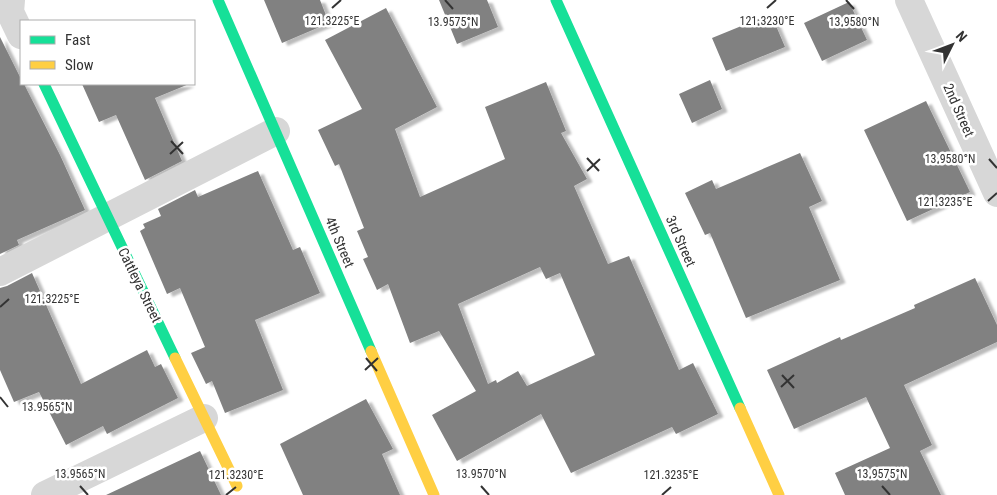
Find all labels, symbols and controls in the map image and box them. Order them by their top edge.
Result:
text: 121.3225°E [304,14,360,28]
text: 121.3230°E [739,14,795,28]
text: 13.9575°N [428,15,478,29]
text: 13.9580°N [829,15,879,29]
legend [20,20,195,85]
north arrow [927,20,977,70]
text: N [953,28,970,45]
text: Fast [65,31,90,49]
text: Slow [65,56,94,74]
street label: 2nd Street [940,81,978,139]
text: 13.9580°N [925,152,975,166]
text: 121.3235°E [917,195,973,209]
street label: 3rd Street [663,213,699,269]
street label: 4th Street [322,214,358,270]
street label: Cattleya Street [115,245,165,325]
text: 121.3225°E [24,292,80,306]
text: 13.9565°N [22,400,72,414]
text: 13.9565°N [55,467,105,481]
text: 13.9570°N [456,467,506,481]
text: 13.9575°N [857,467,907,481]
text: 121.3230°E [208,468,264,482]
text: 121.3235°E [643,468,699,482]

